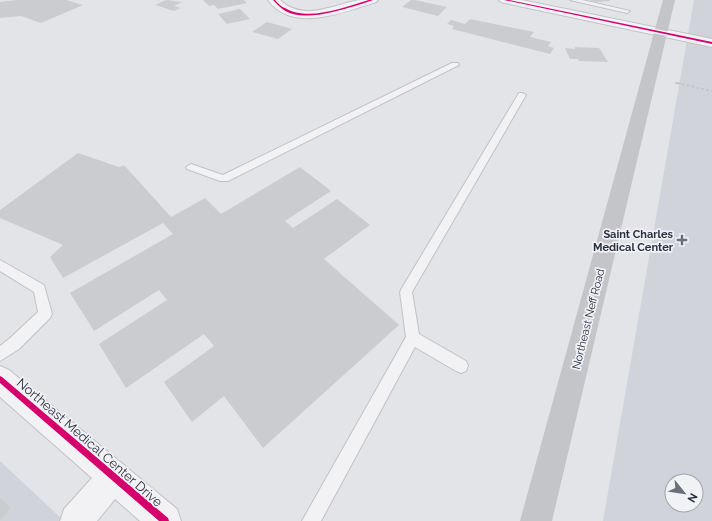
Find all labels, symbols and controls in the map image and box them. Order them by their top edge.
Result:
place label: Saint Charles Medical Center [593,228,674,254]
marker: Saint Charles Medical Center [676,234,688,246]
street label: Northeast Neff Road [570,267,607,371]
street label: Northeast Medical Center Drive [14,375,166,510]
north arrow [664,473,704,513]
text: N [684,491,700,505]

